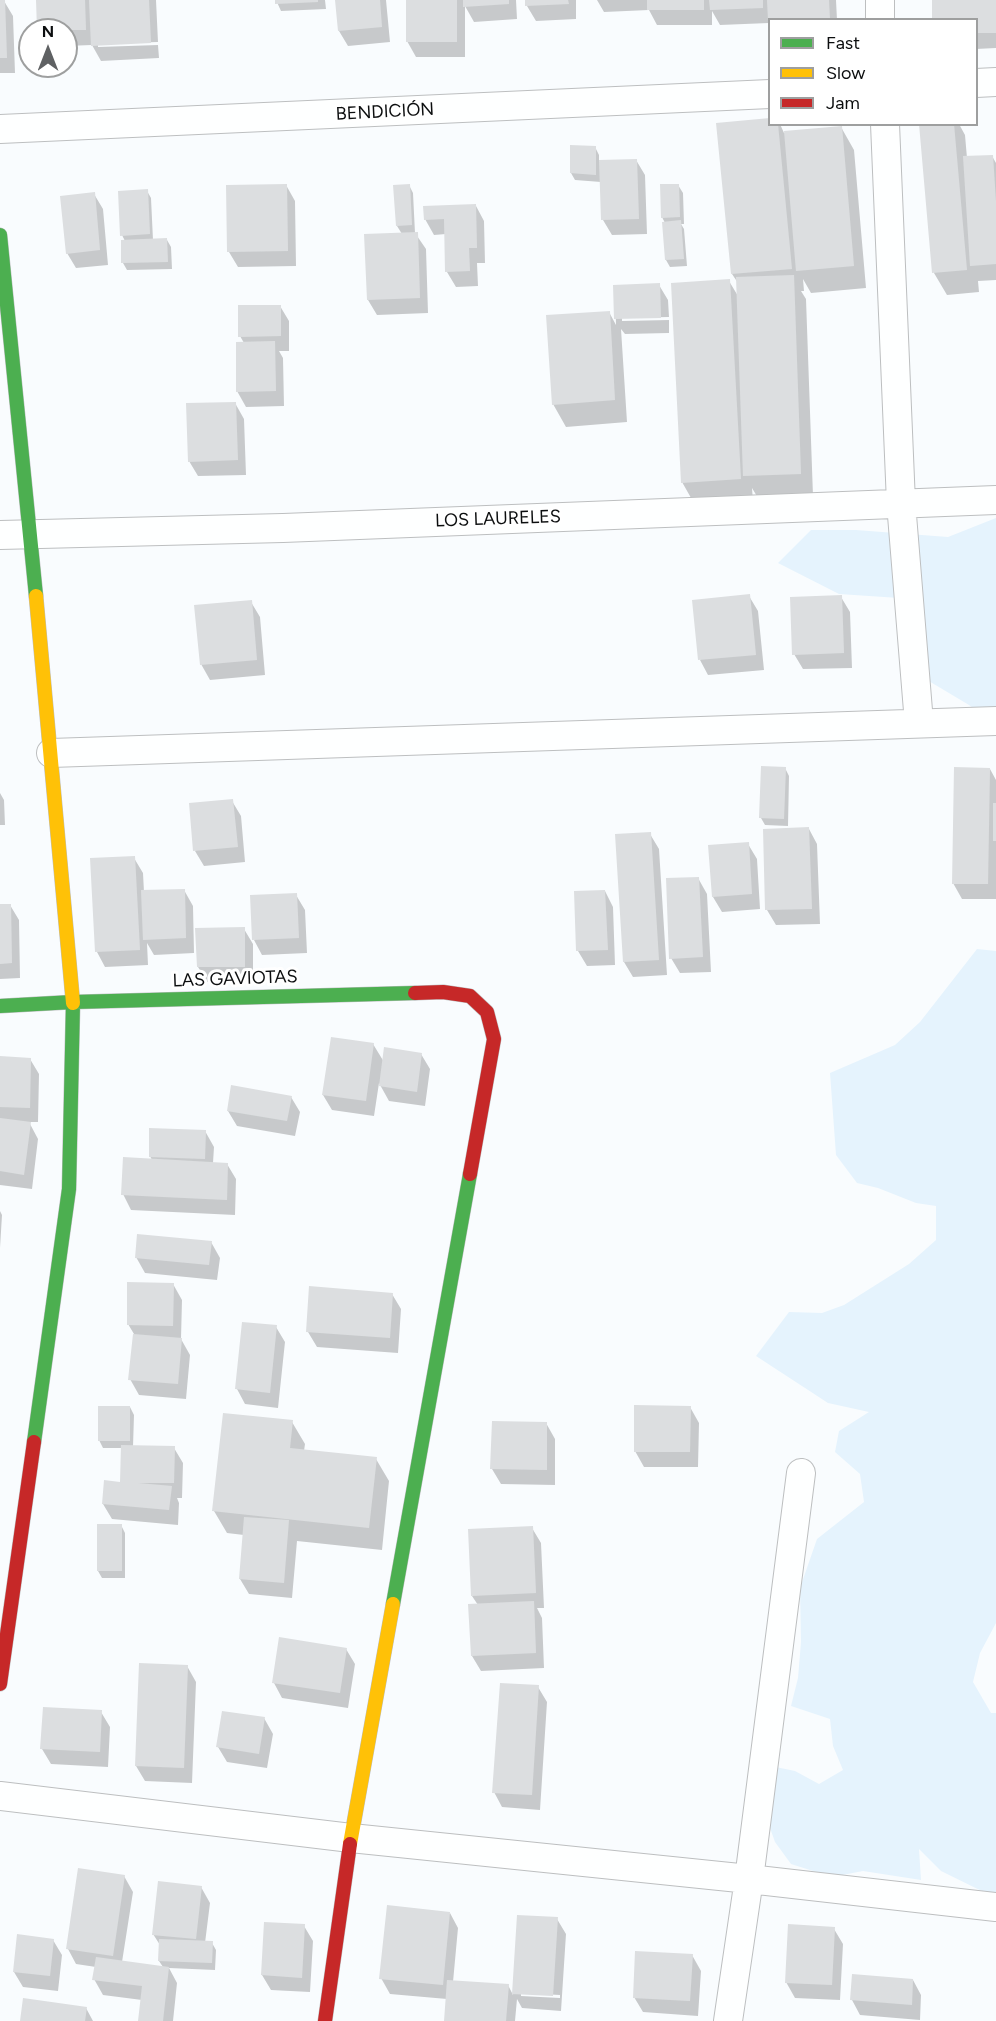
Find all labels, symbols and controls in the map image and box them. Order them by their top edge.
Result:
north arrow [18,18,78,78]
legend [768,18,978,126]
text: N [42,22,54,41]
text: Fast [826,32,860,54]
text: Slow [826,62,865,84]
text: Jam [826,92,860,114]
street label: BENDICIÓN [335,99,435,125]
street label: LOS LAURELES [435,506,561,532]
street label: LAS GAVIOTAS [172,966,298,992]

